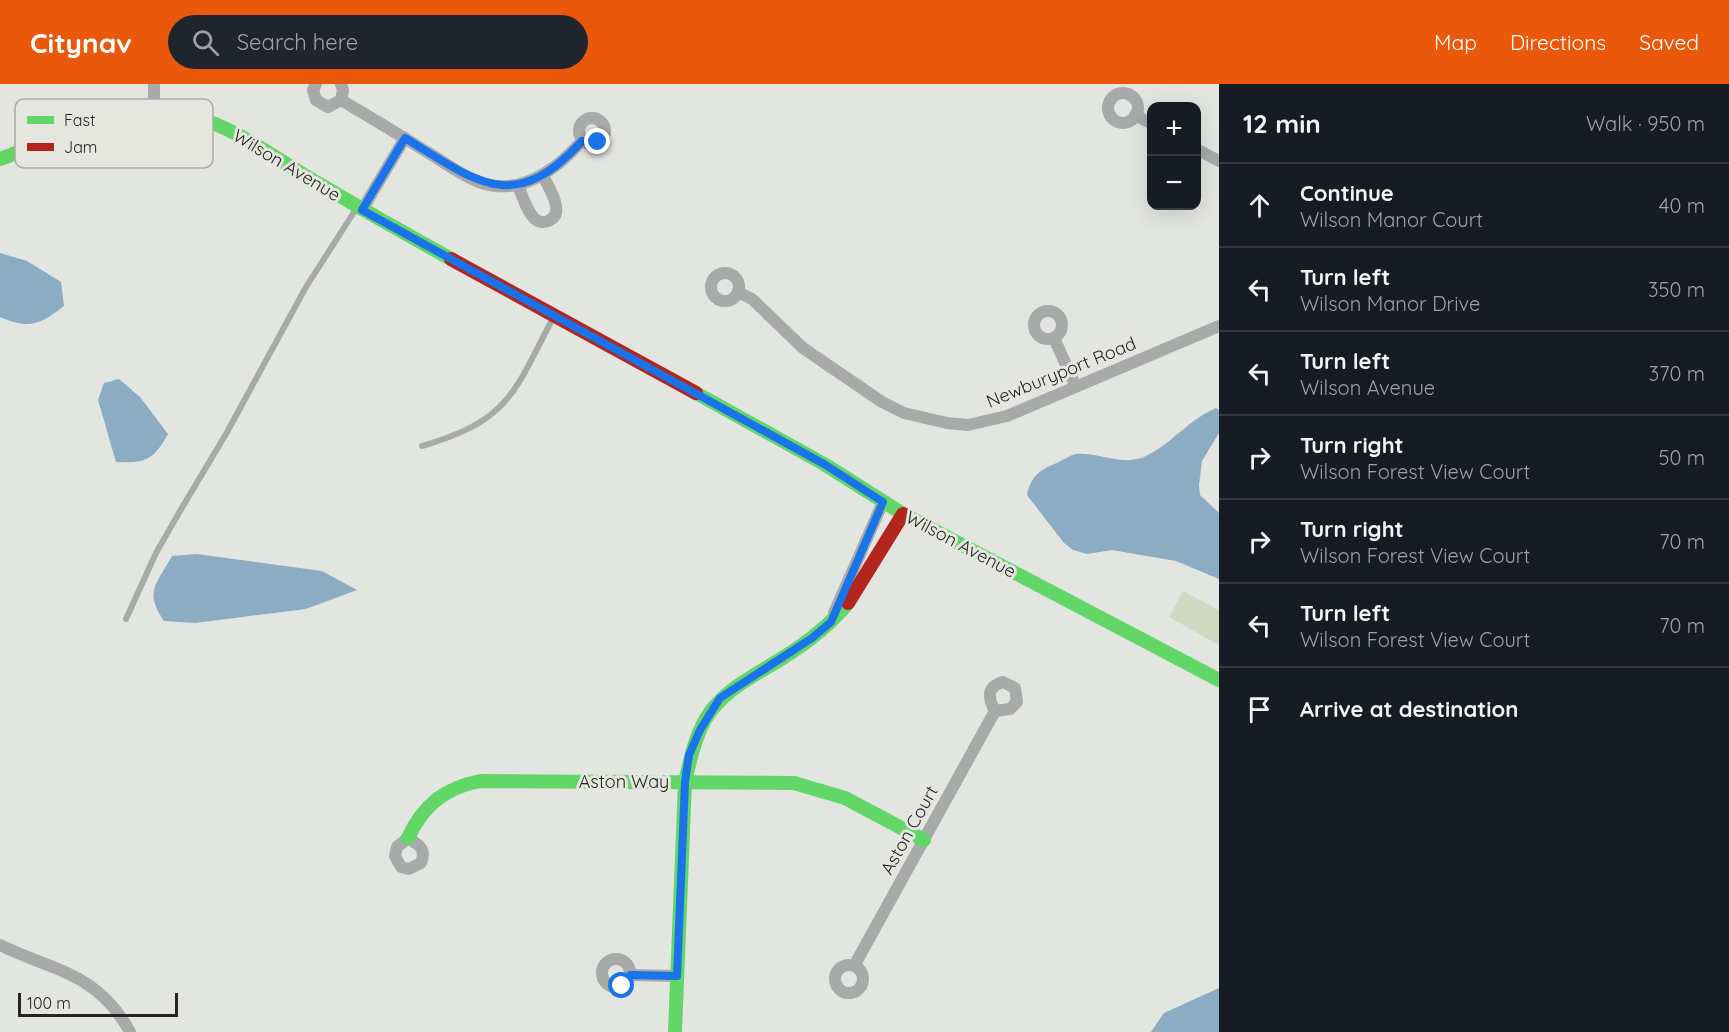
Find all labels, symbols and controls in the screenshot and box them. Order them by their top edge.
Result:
search box [168,15,588,69]
text: Citynav [30,25,132,60]
icon: search [189,26,222,59]
text: Search here [237,28,358,56]
text: Map [1434,29,1477,55]
text: Directions [1510,29,1606,55]
text: Saved [1639,29,1699,55]
legend [15,99,213,168]
map controls [1147,102,1201,210]
button: + [1147,102,1201,156]
text: 12 min [1243,107,1321,140]
text: Fast [64,110,95,130]
text: Walk · 950 m [1586,111,1705,136]
street label: Wilson Avenue [229,124,345,206]
route end [584,128,610,154]
text: Jam [64,137,97,157]
button: − [1147,156,1201,210]
text: Continue [1300,179,1394,207]
icon: ahead [1243,189,1276,222]
text: 40 m [1659,193,1705,218]
text: Wilson Manor Court [1300,207,1483,232]
text: Turn left [1300,263,1390,291]
icon: left [1243,273,1276,306]
text: 350 m [1648,277,1705,302]
text: Wilson Manor Drive [1300,291,1480,316]
street label: Newburyport Road [983,331,1139,413]
text: Turn left [1300,347,1390,375]
icon: left [1243,357,1276,390]
text: 370 m [1649,361,1705,386]
text: Wilson Avenue [1300,375,1435,400]
text: Turn right [1300,431,1404,459]
icon: right [1243,441,1276,474]
text: 50 m [1659,445,1705,470]
text: Wilson Forest View Court [1300,459,1530,484]
street label: Wilson Avenue [902,505,1020,583]
text: Turn right [1300,515,1404,543]
icon: right [1243,525,1276,558]
text: 70 m [1659,529,1705,554]
text: Wilson Forest View Court [1300,543,1530,568]
text: Turn left [1300,599,1390,627]
icon: left [1243,609,1276,642]
text: 70 m [1659,613,1705,638]
text: Wilson Forest View Court [1300,627,1530,652]
icon: arrive [1243,693,1276,726]
text: Arrive at destination [1300,695,1518,723]
street label: Aston Way [579,770,669,793]
street label: Aston Court [875,781,943,879]
route start [608,972,634,998]
scale bar [18,990,178,1018]
text: 100 m [27,993,71,1013]

